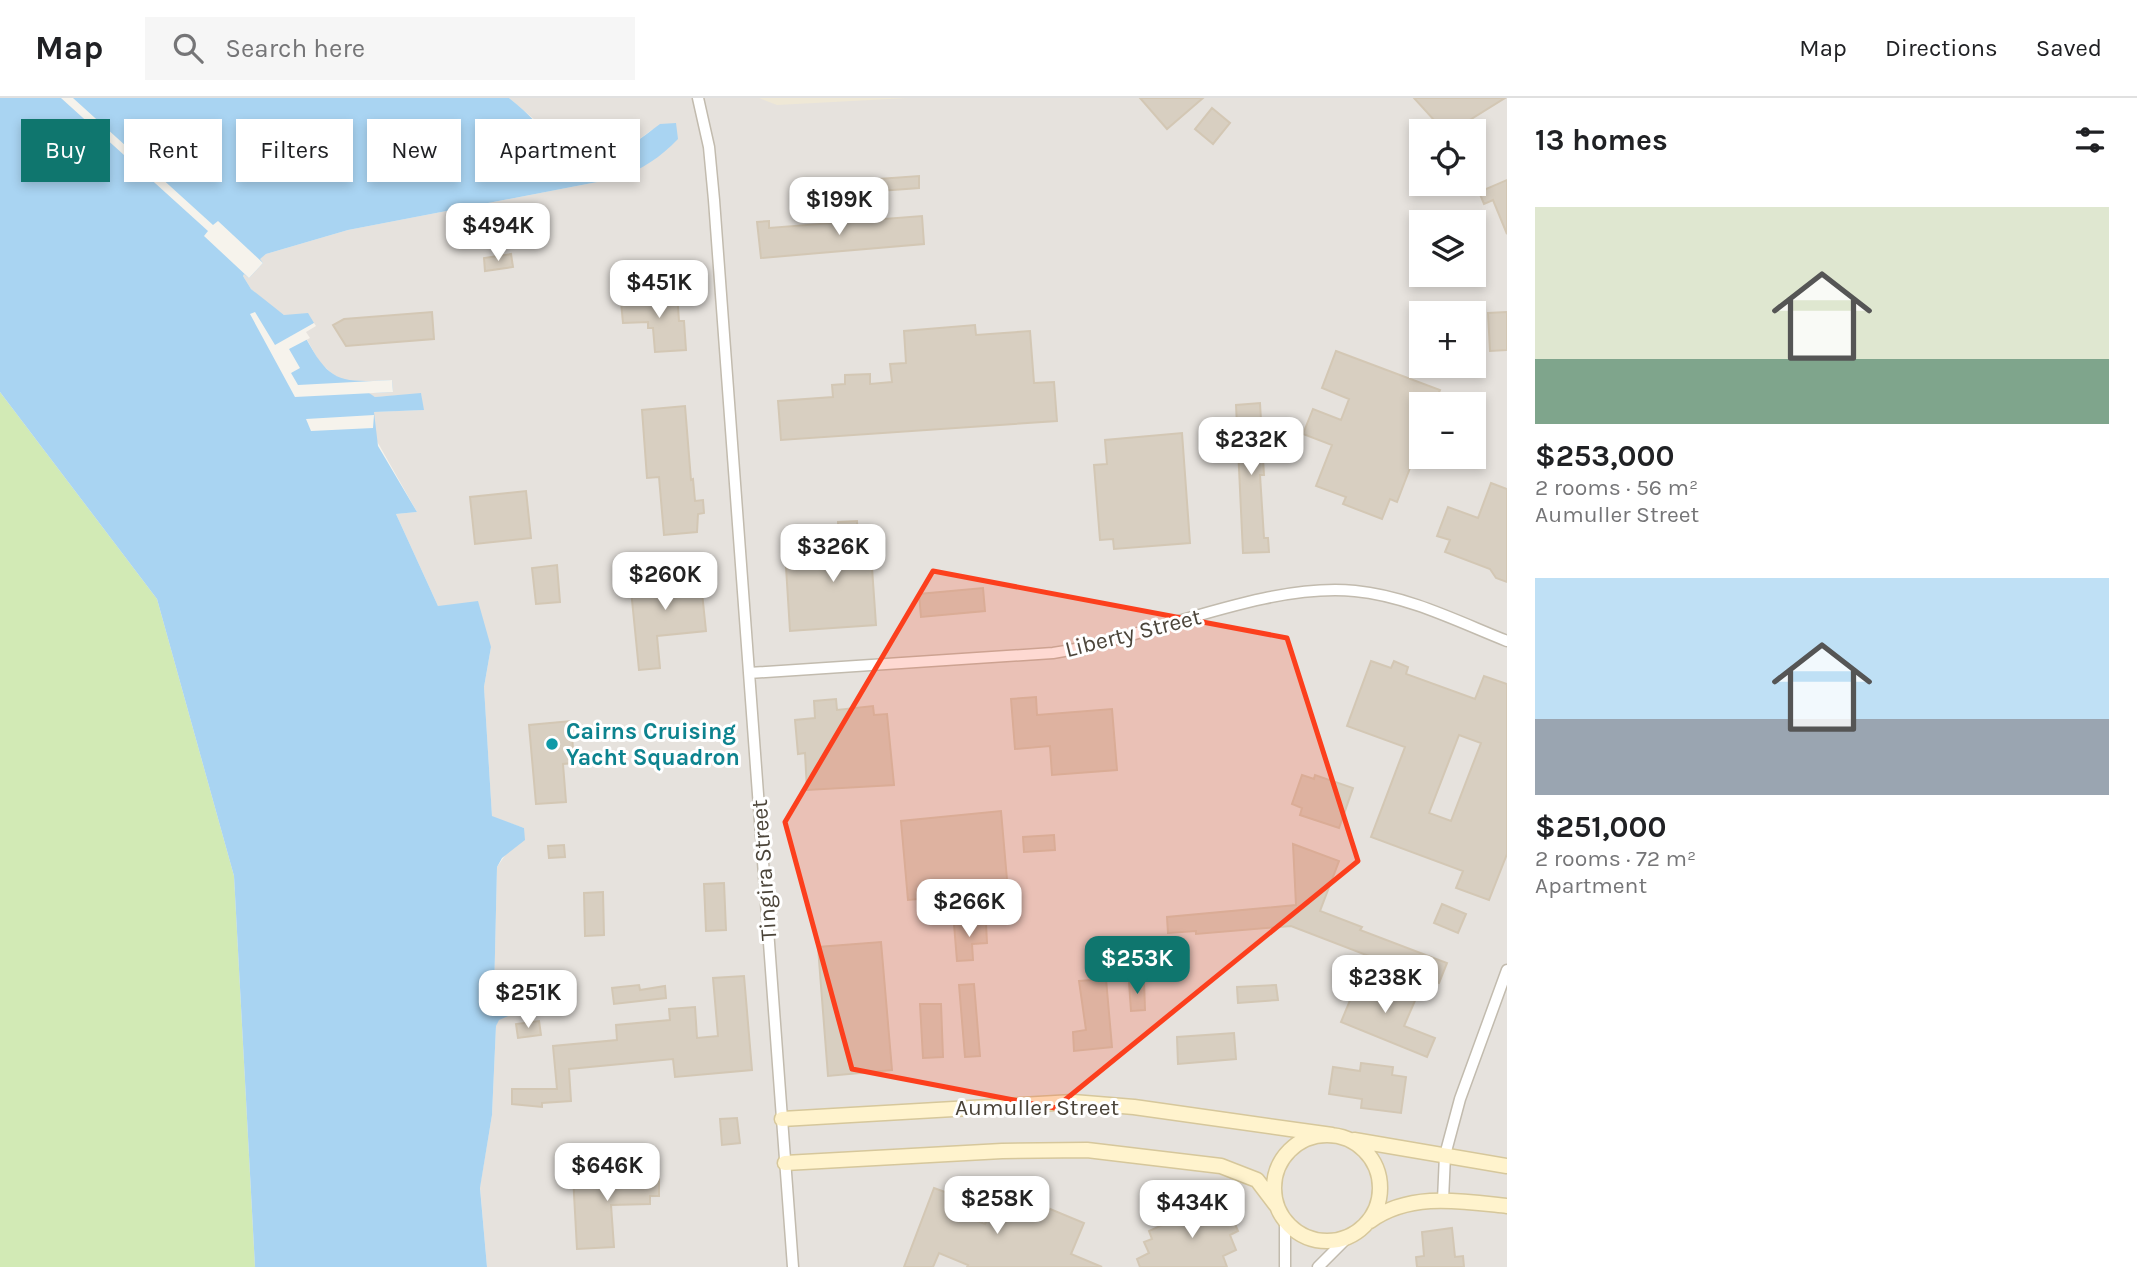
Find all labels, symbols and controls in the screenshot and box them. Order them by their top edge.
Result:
search box [145,17,635,80]
text: Map [35,29,103,67]
icon: search [169,29,207,67]
text: Search here [225,33,365,64]
text: Map [1799,34,1847,62]
text: Directions [1885,34,1998,62]
text: Saved [2036,34,2102,62]
chip: Buy [21,119,110,182]
chip: Rent [124,119,222,182]
chip: Filters [236,119,353,182]
chip: New [367,119,461,182]
chip: Apartment [475,119,640,182]
map controls [1409,119,1486,469]
button: locate [1409,119,1486,196]
icon: filters [2071,121,2109,159]
text: 13 homes [1535,122,1668,158]
pin: $199K [790,178,888,237]
text: $199K [805,186,873,213]
pin: $494K [449,204,547,263]
button: layers [1409,210,1486,287]
text: $494K [462,212,534,239]
icon: home [1759,253,1885,379]
pin: $451K [610,260,708,320]
text: $451K [626,269,692,296]
button: + [1409,301,1486,378]
button: − [1409,392,1486,469]
pin: $232K [1202,418,1300,477]
text: $232K [1214,426,1288,453]
text: $253,000 [1535,438,1674,474]
text: 2 rooms · 56 m² [1535,474,1698,501]
text: Aumuller Street [1535,501,1699,528]
pin: $326K [784,524,882,584]
text: $326K [796,533,870,560]
pin: $260K [616,552,714,612]
text: $260K [628,561,702,588]
street label: Liberty Street [1062,603,1204,663]
icon: home [1759,624,1885,750]
place label: Cairns Cruising Yacht Squadron [566,718,740,771]
marker: Cairns Cruising Yacht Squadron [544,736,560,752]
street label: Tingira Street [746,798,782,942]
text: $251,000 [1535,809,1667,845]
text: 2 rooms · 72 m² [1535,845,1696,872]
text: Apartment [1535,872,1647,899]
pin: $266K [920,880,1018,939]
text: $266K [933,888,1005,915]
pin: $253K [1088,936,1186,996]
text: $253K [1101,945,1173,972]
pin: $238K [1336,956,1434,1015]
text: $238K [1348,964,1422,991]
pin: $251K [479,970,577,1030]
text: $251K [495,979,561,1006]
street label: Aumuller Street [955,1094,1119,1121]
pin: $646K [558,1144,656,1203]
text: $646K [571,1152,643,1179]
pin: $258K [948,1176,1046,1236]
pin: $434K [1143,1180,1241,1240]
text: $258K [960,1185,1034,1212]
text: $434K [1156,1189,1228,1216]

